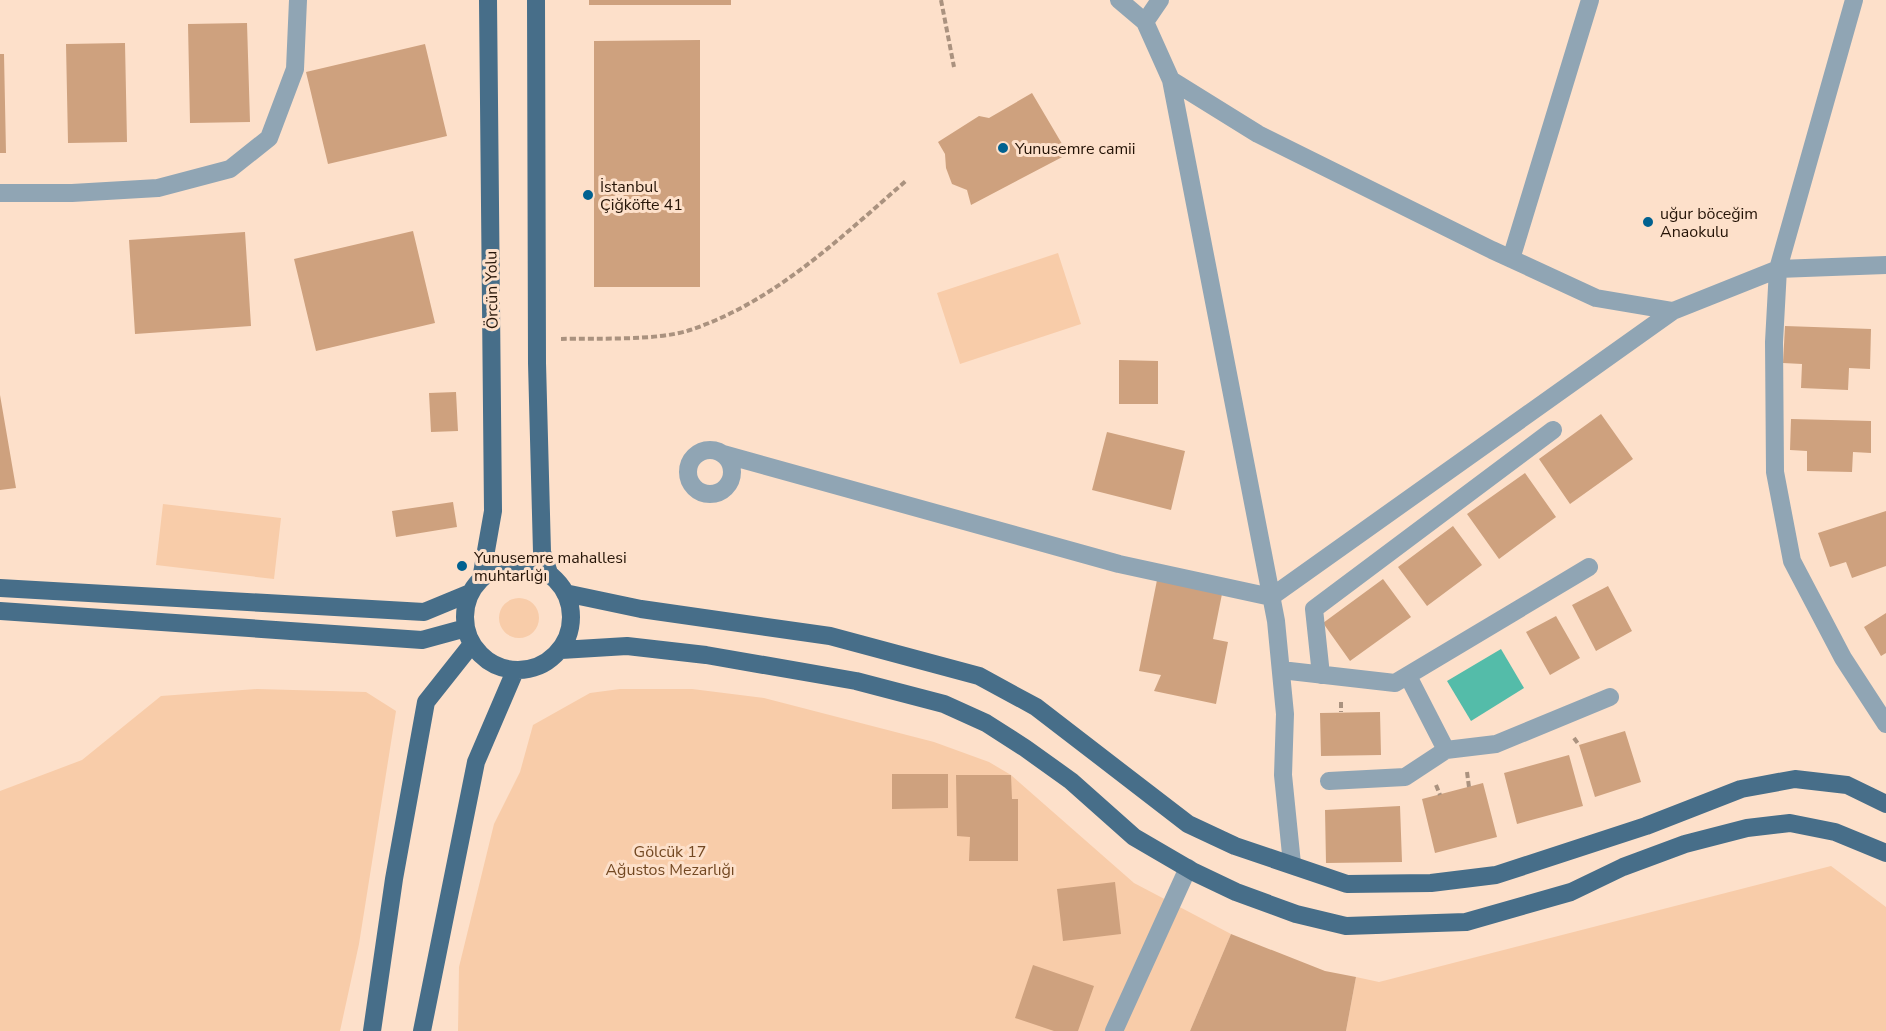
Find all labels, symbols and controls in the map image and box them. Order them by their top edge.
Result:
place label: Yunusemre camii [1014,138,1136,160]
marker: Yunusemre camii [996,141,1010,155]
place label: İstanbul Çiğköfte 41 [600,176,683,216]
marker: İstanbul Çiğköfte 41 [581,188,595,202]
place label: uğur böceğim Anaokulu [1660,203,1758,243]
marker: uğur böceğim Anaokulu [1641,215,1655,229]
street label: Örcün Yolu [480,251,504,329]
place label: Yunusemre mahallesi muhtarlığı [473,547,627,587]
marker: Yunusemre mahallesi muhtarlığı [455,559,469,573]
park label: Gölcük 17 Ağustos Mezarlığı [605,841,735,881]

